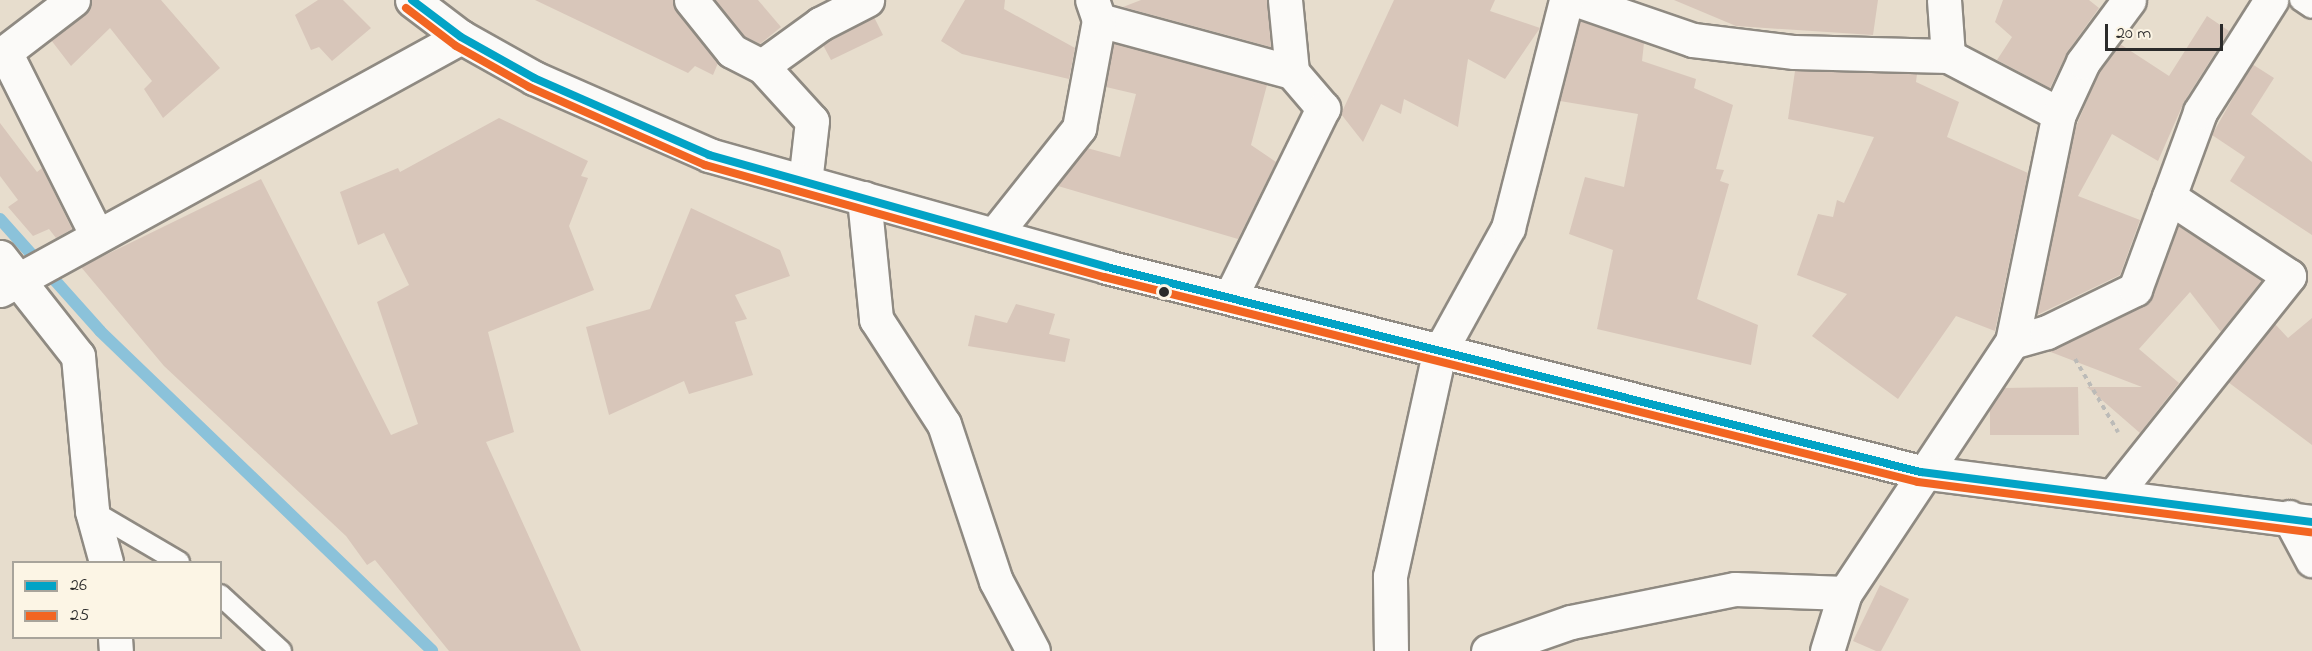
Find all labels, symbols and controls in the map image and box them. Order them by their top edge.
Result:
scale bar [2108,12,2226,50]
text: 20 m [2116,21,2151,47]
unlabelled marker [1158,286,1170,298]
legend [12,561,222,639]
text: 26 [70,573,87,599]
text: 25 [70,603,89,629]

